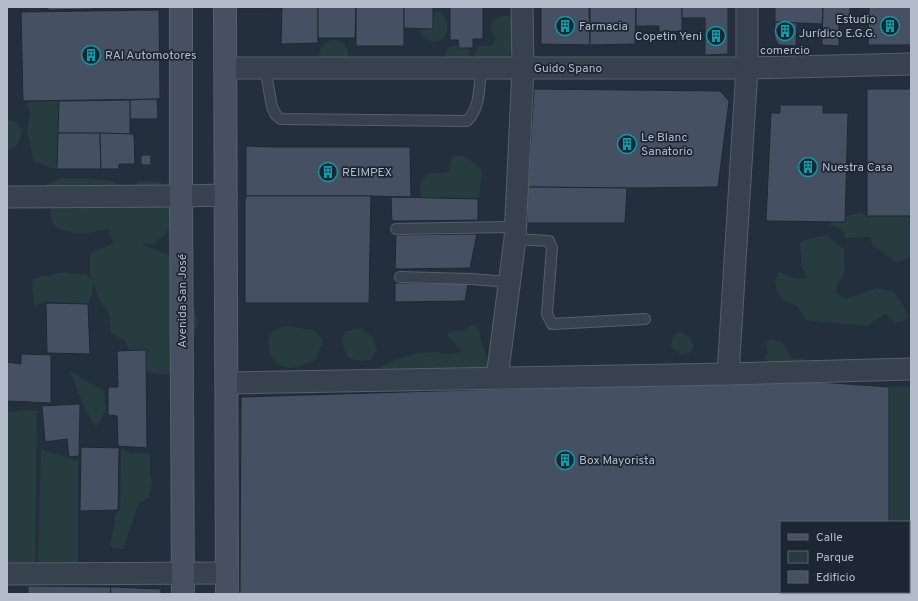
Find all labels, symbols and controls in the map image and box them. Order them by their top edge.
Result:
place label: Estudio Jurídico E.G.G. [799,12,876,42]
building icon: Farmacia [554,15,576,37]
building icon: Estudio Jurídico E.G.G. [879,15,901,37]
place label: Farmacia [579,19,628,35]
building icon: comercio [774,20,796,42]
building icon: Copetin Yeni [705,25,727,47]
place label: Copetin Yeni [635,29,702,45]
place label: comercio [760,43,810,59]
building icon: RAl Automotores [80,44,102,66]
place label: RAl Automotores [105,48,197,64]
street label: Guido Spano [534,61,603,77]
place label: Le Blanc Sanatorio [641,130,693,160]
building icon: Le Blanc Sanatorio [616,133,638,155]
building icon: Nuestra Casa [797,156,819,178]
place label: Nuestra Casa [822,160,893,176]
building icon: REIMPEX [317,161,339,183]
place label: REIMPEX [342,165,392,181]
street label: Avenida San José [175,254,191,348]
building icon: Box Mayorista [554,449,576,471]
place label: Box Mayorista [579,453,655,469]
legend [780,521,910,593]
text: Calle [816,530,843,546]
text: Parque [816,550,854,566]
text: Edificio [816,570,856,586]

